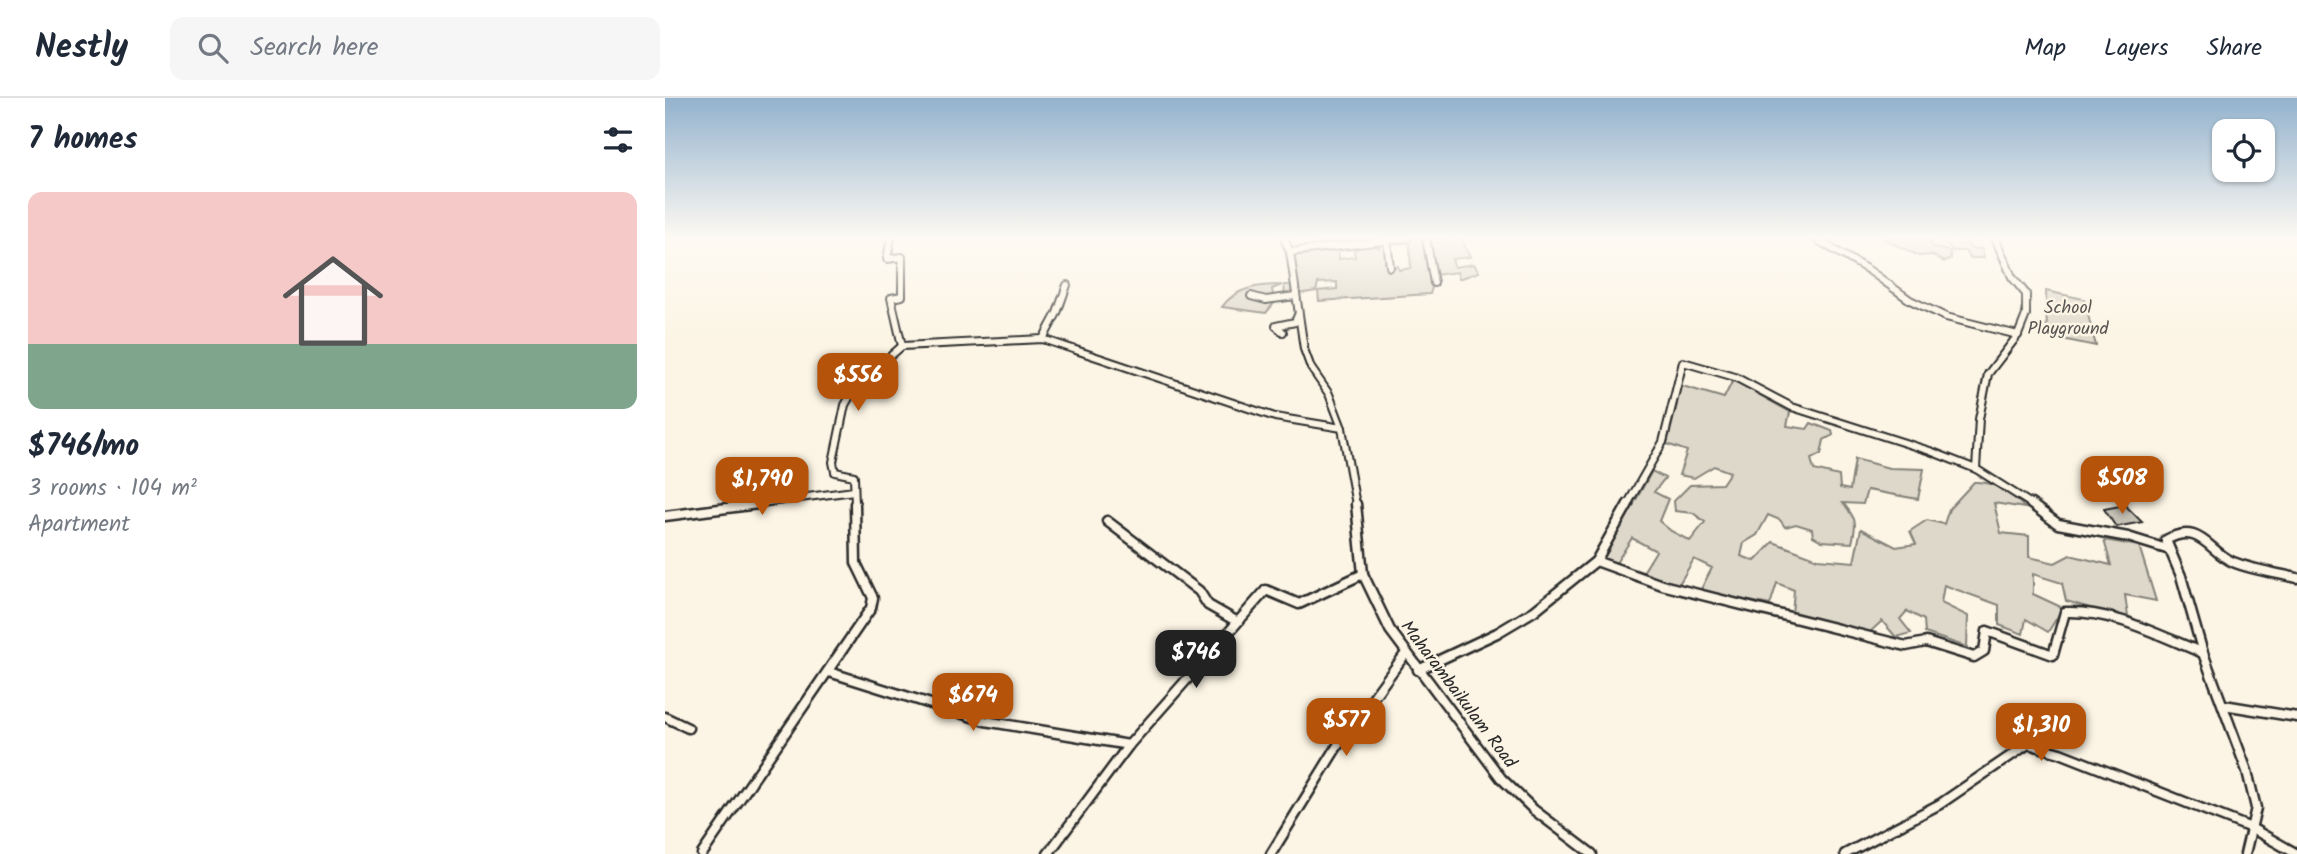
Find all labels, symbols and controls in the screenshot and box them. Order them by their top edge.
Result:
search box [170,17,660,80]
text: Nestly [35,22,128,75]
text: Search here [250,27,378,69]
icon: search [194,29,232,67]
text: Map [2024,29,2066,68]
text: Layers [2104,29,2168,68]
text: Share [2206,29,2262,68]
text: 7 homes [28,116,138,164]
map controls [2212,119,2275,182]
button: locate [2212,119,2275,182]
icon: filters [599,121,637,159]
icon: home [270,238,396,364]
park label: School Playground [2028,294,2109,344]
pin: $556 [817,354,899,413]
text: $556 [833,358,883,394]
text: $746/mo [28,423,139,471]
pin: $508 [2081,456,2163,516]
pin: $1,790 [705,458,819,517]
text: $508 [2097,461,2147,497]
text: $1,790 [732,462,792,498]
text: 3 rooms · 104 m² [28,471,197,507]
text: Apartment [28,507,130,543]
street label: Maharambaikulam Road [1392,615,1524,776]
pin: $746 [1155,630,1237,690]
text: $746 [1171,635,1221,671]
pin: $674 [932,674,1014,733]
text: $674 [948,678,998,714]
pin: $577 [1305,698,1387,758]
text: $577 [1323,703,1369,739]
pin: $1,310 [1984,704,2098,763]
text: $1,310 [2012,708,2070,744]

